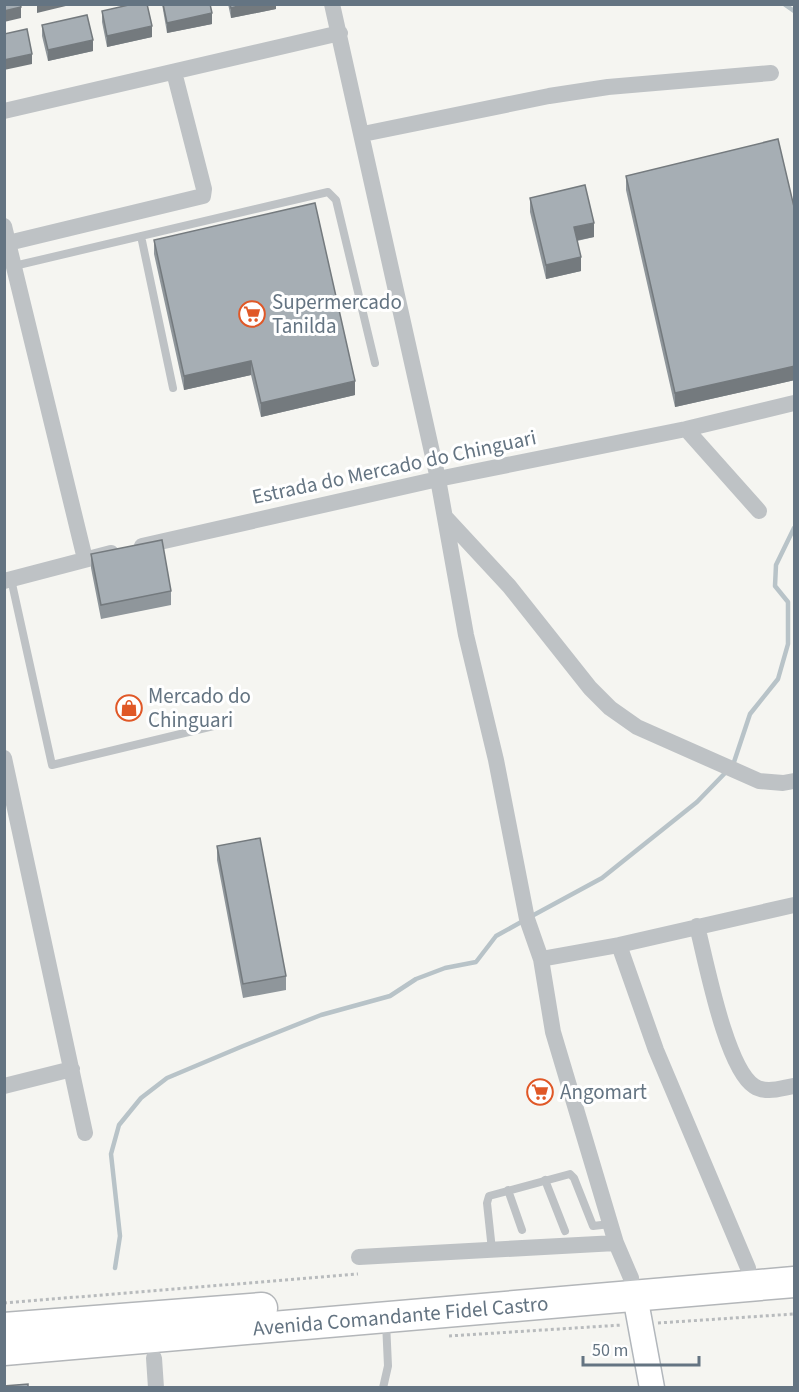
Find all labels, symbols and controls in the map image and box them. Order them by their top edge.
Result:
place label: Supermercado Tanilda [272,287,402,341]
supermarket icon: Supermercado Tanilda [237,299,267,329]
street label: Estrada do Mercado do Chinguari [249,422,539,512]
place label: Mercado do Chinguari [148,681,251,735]
shop icon: Mercado do Chinguari [114,693,144,723]
supermarket icon: Angomart [525,1077,555,1107]
place label: Angomart [560,1077,647,1107]
street label: Avenida Comandante Fidel Castro [252,1288,549,1344]
scale bar [583,1329,698,1367]
text: 50 m [592,1338,628,1363]

